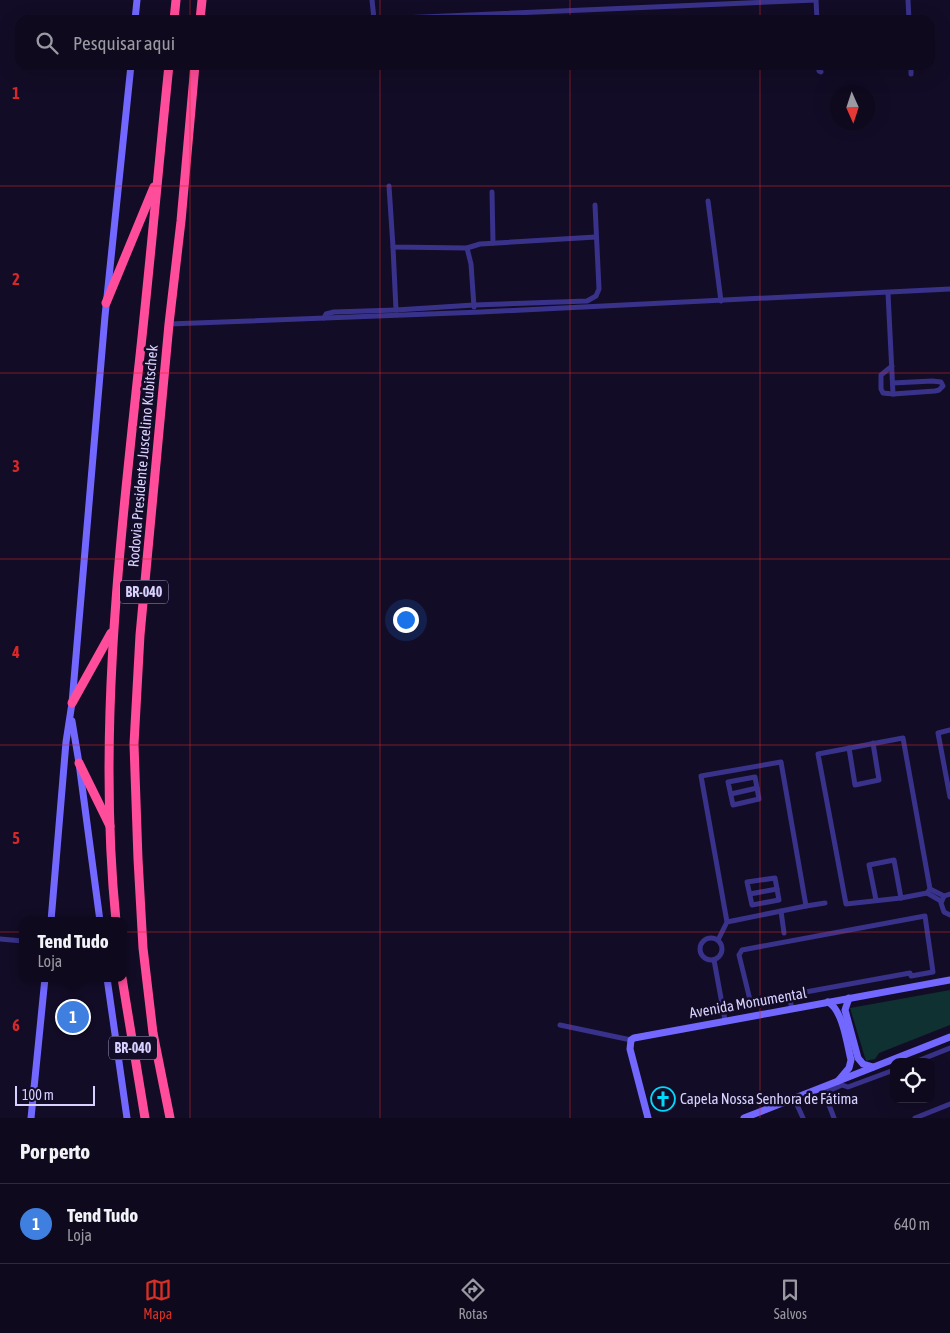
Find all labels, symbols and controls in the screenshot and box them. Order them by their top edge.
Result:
search box [15,15,935,70]
icon: search [33,29,61,57]
text: Pesquisar aqui [73,32,175,54]
text: 1 [12,84,20,102]
north arrow [830,85,875,130]
text: 2 [12,270,20,288]
street label: Rodovia Presidente Juscelino Kubitschek [124,344,161,568]
text: 3 [12,457,20,475]
road number: BR-040 [120,580,168,604]
your location [393,607,419,633]
text: 4 [11,643,20,661]
text: 5 [12,829,20,847]
popup [19,917,127,982]
text: Tend Tudo [37,930,109,952]
text: Loja [37,952,62,970]
street label: Avenida Monumental [688,984,808,1021]
pin: 1 [57,998,89,1036]
text: 6 [12,1016,20,1034]
road number: BR-040 [109,1036,157,1060]
map controls [890,1058,935,1103]
button: locate [890,1058,935,1103]
scale bar [15,1083,95,1106]
church icon: Capela Nossa Senhora de Fátima [650,1086,676,1112]
text: 100 m [22,1087,54,1103]
place label: Capela Nossa Senhora de Fátima [680,1090,858,1107]
text: Por perto [20,1139,90,1163]
text: Tend Tudo [67,1204,138,1226]
text: 1 [32,1215,40,1233]
text: 640 m [894,1215,930,1233]
text: Loja [67,1226,92,1244]
tab: Mapa [143,1276,172,1322]
tab: Rotas [458,1276,488,1322]
tab: Salvos [774,1276,807,1322]

